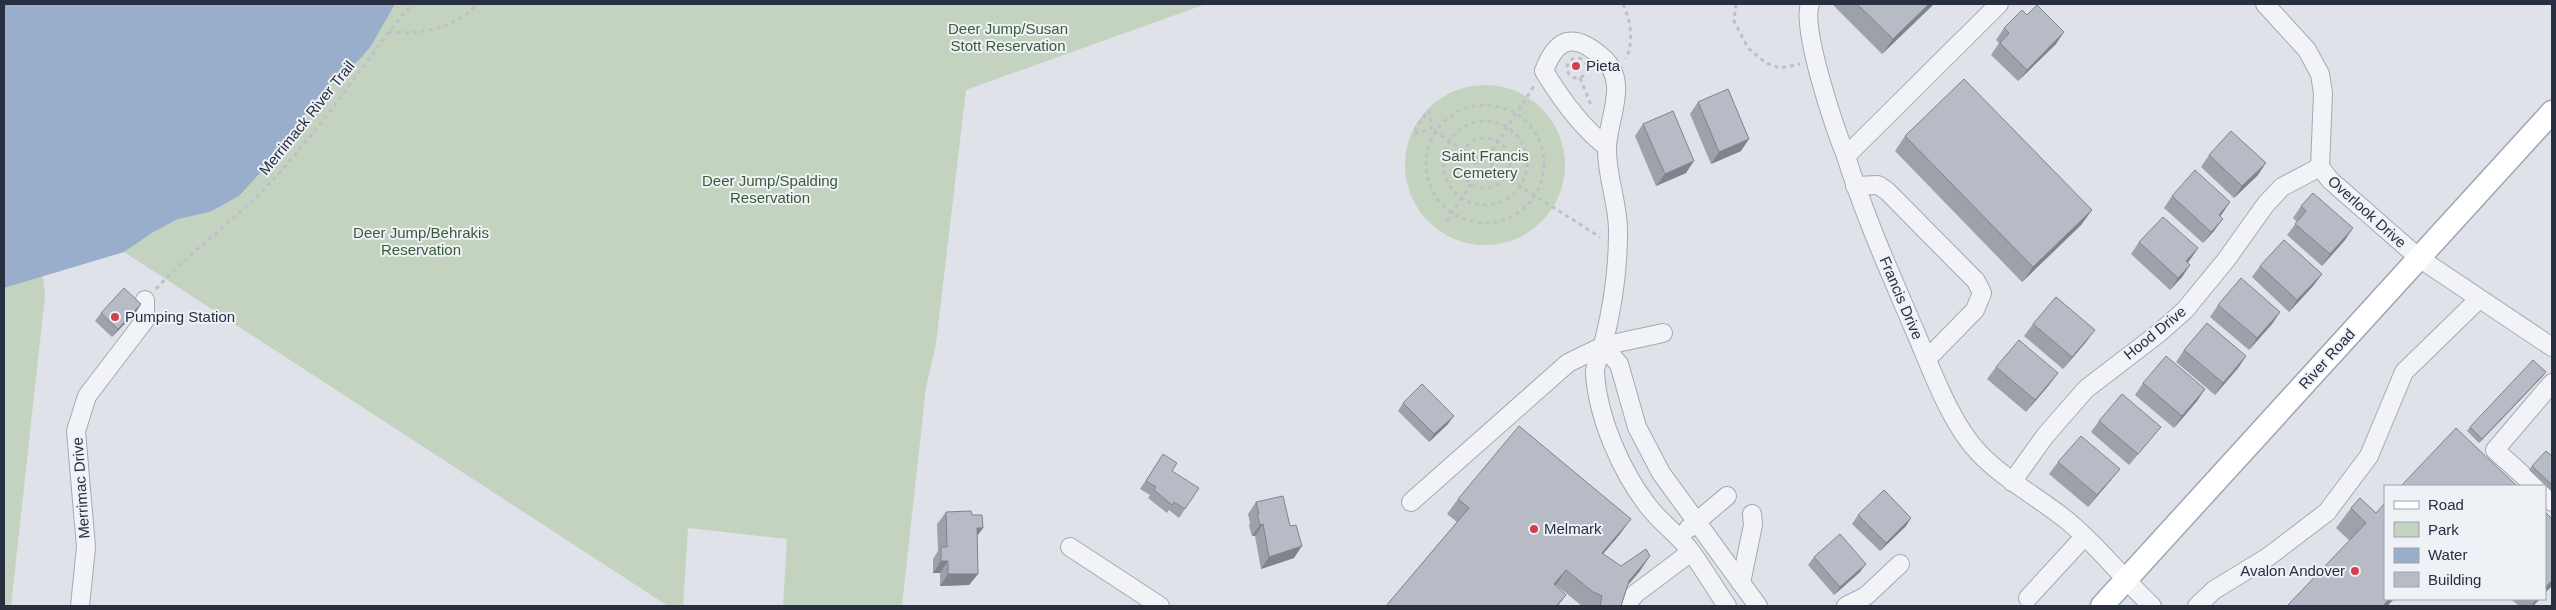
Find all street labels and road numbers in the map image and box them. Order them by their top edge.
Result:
street label: Merrimack River Trail [255,57,358,178]
street label: Overlook Drive [2325,172,2410,251]
street label: Francis Drive [1876,254,1927,342]
street label: Hood Drive [2120,302,2189,363]
street label: River Road [2295,325,2358,392]
street label: Merrimac Drive [68,437,93,539]

